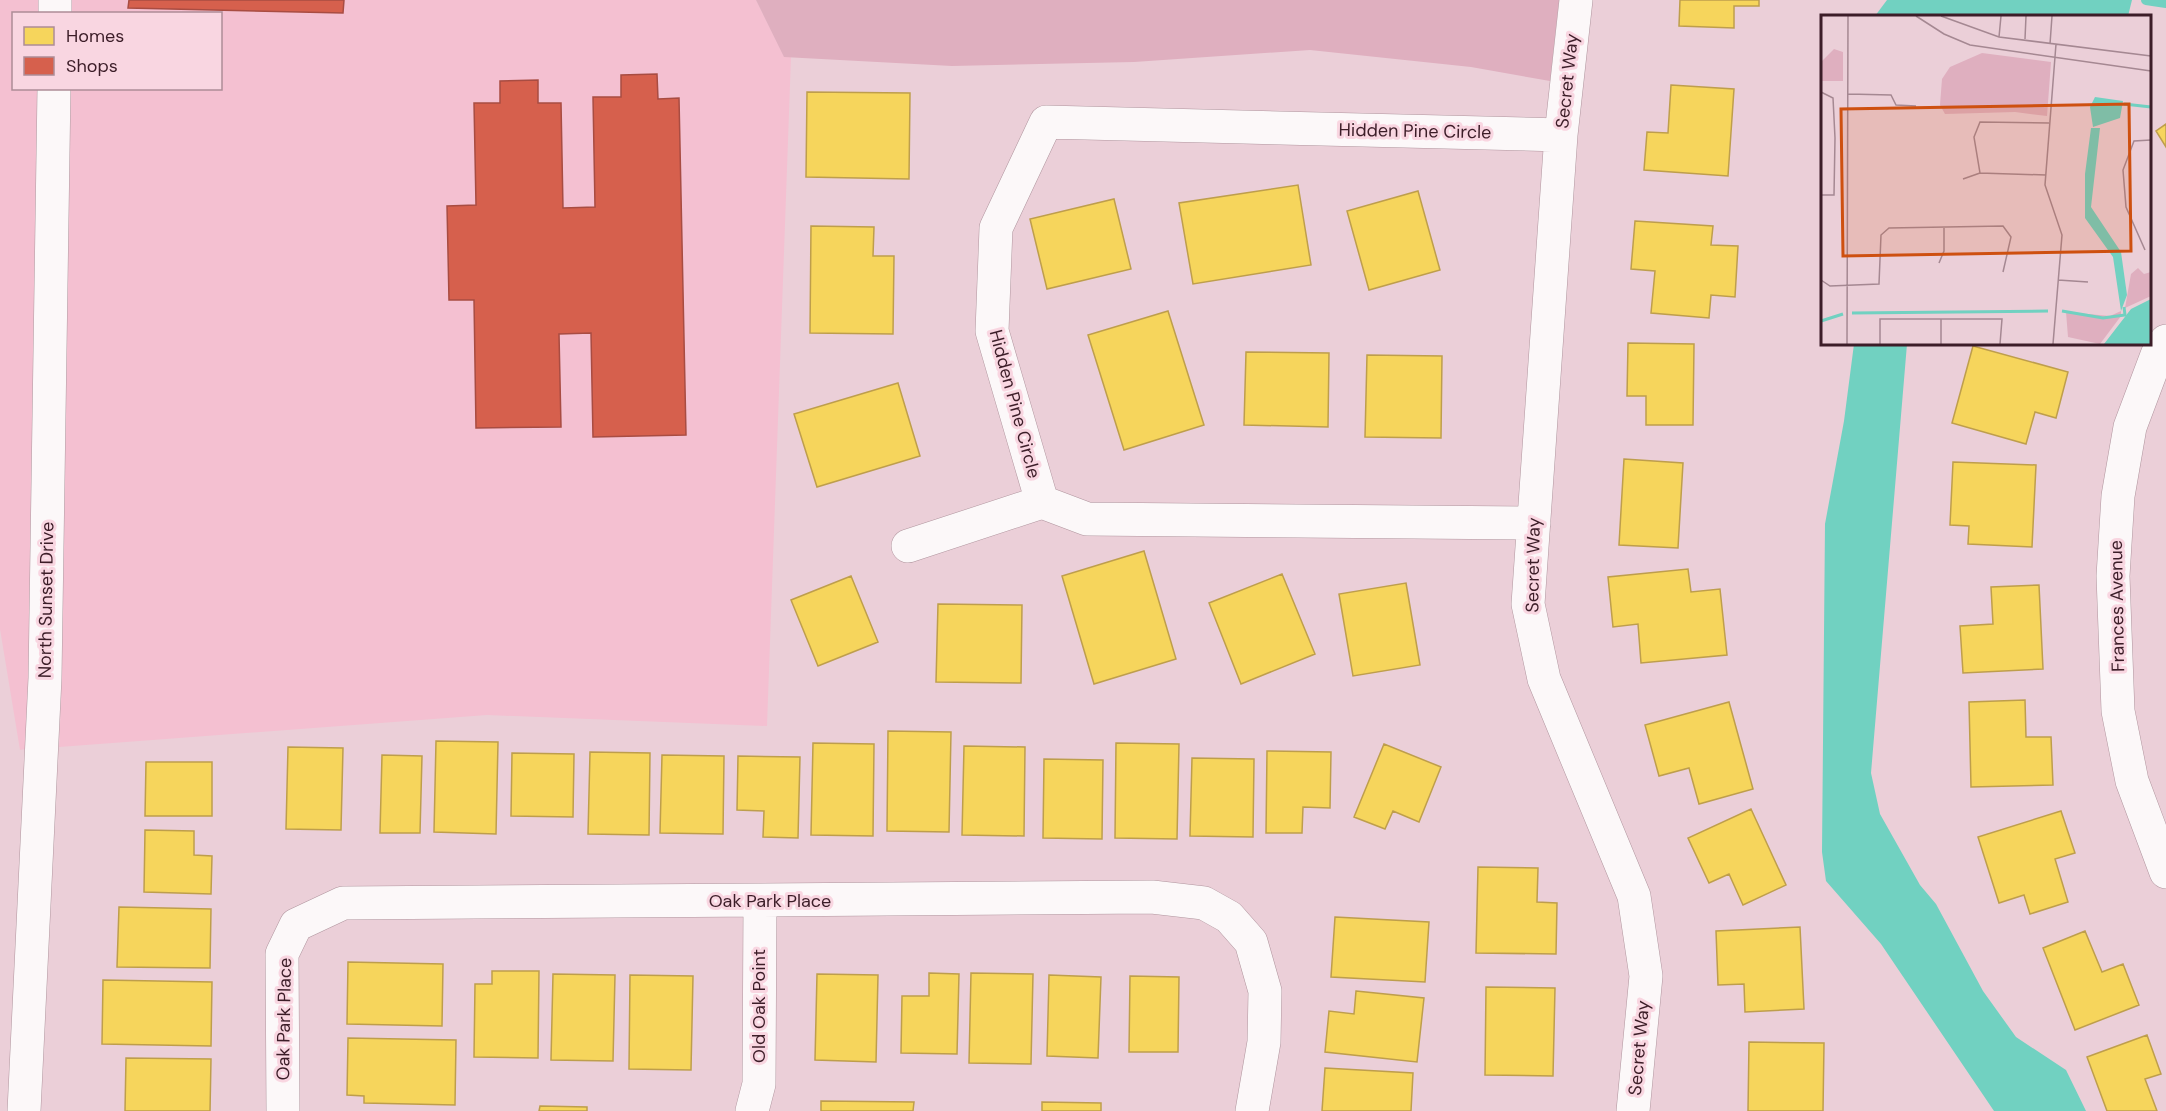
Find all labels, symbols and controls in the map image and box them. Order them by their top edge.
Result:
legend [12,12,222,90]
inset map [1821,15,2151,345]
text: Homes [66,24,124,48]
street label: Secret Way [1550,32,1584,130]
text: Shops [66,54,118,78]
street label: Hidden Pine Circle [1338,118,1492,144]
street label: Hidden Pine Circle [984,327,1046,481]
street label: Secret Way [1520,517,1546,613]
street label: North Sunset Drive [33,522,59,678]
street label: Frances Avenue [2104,540,2130,672]
street label: Oak Park Place [709,889,831,913]
street label: Old Oak Point [747,949,771,1063]
street label: Oak Park Place [271,957,297,1081]
street label: Secret Way [1623,1000,1655,1096]

